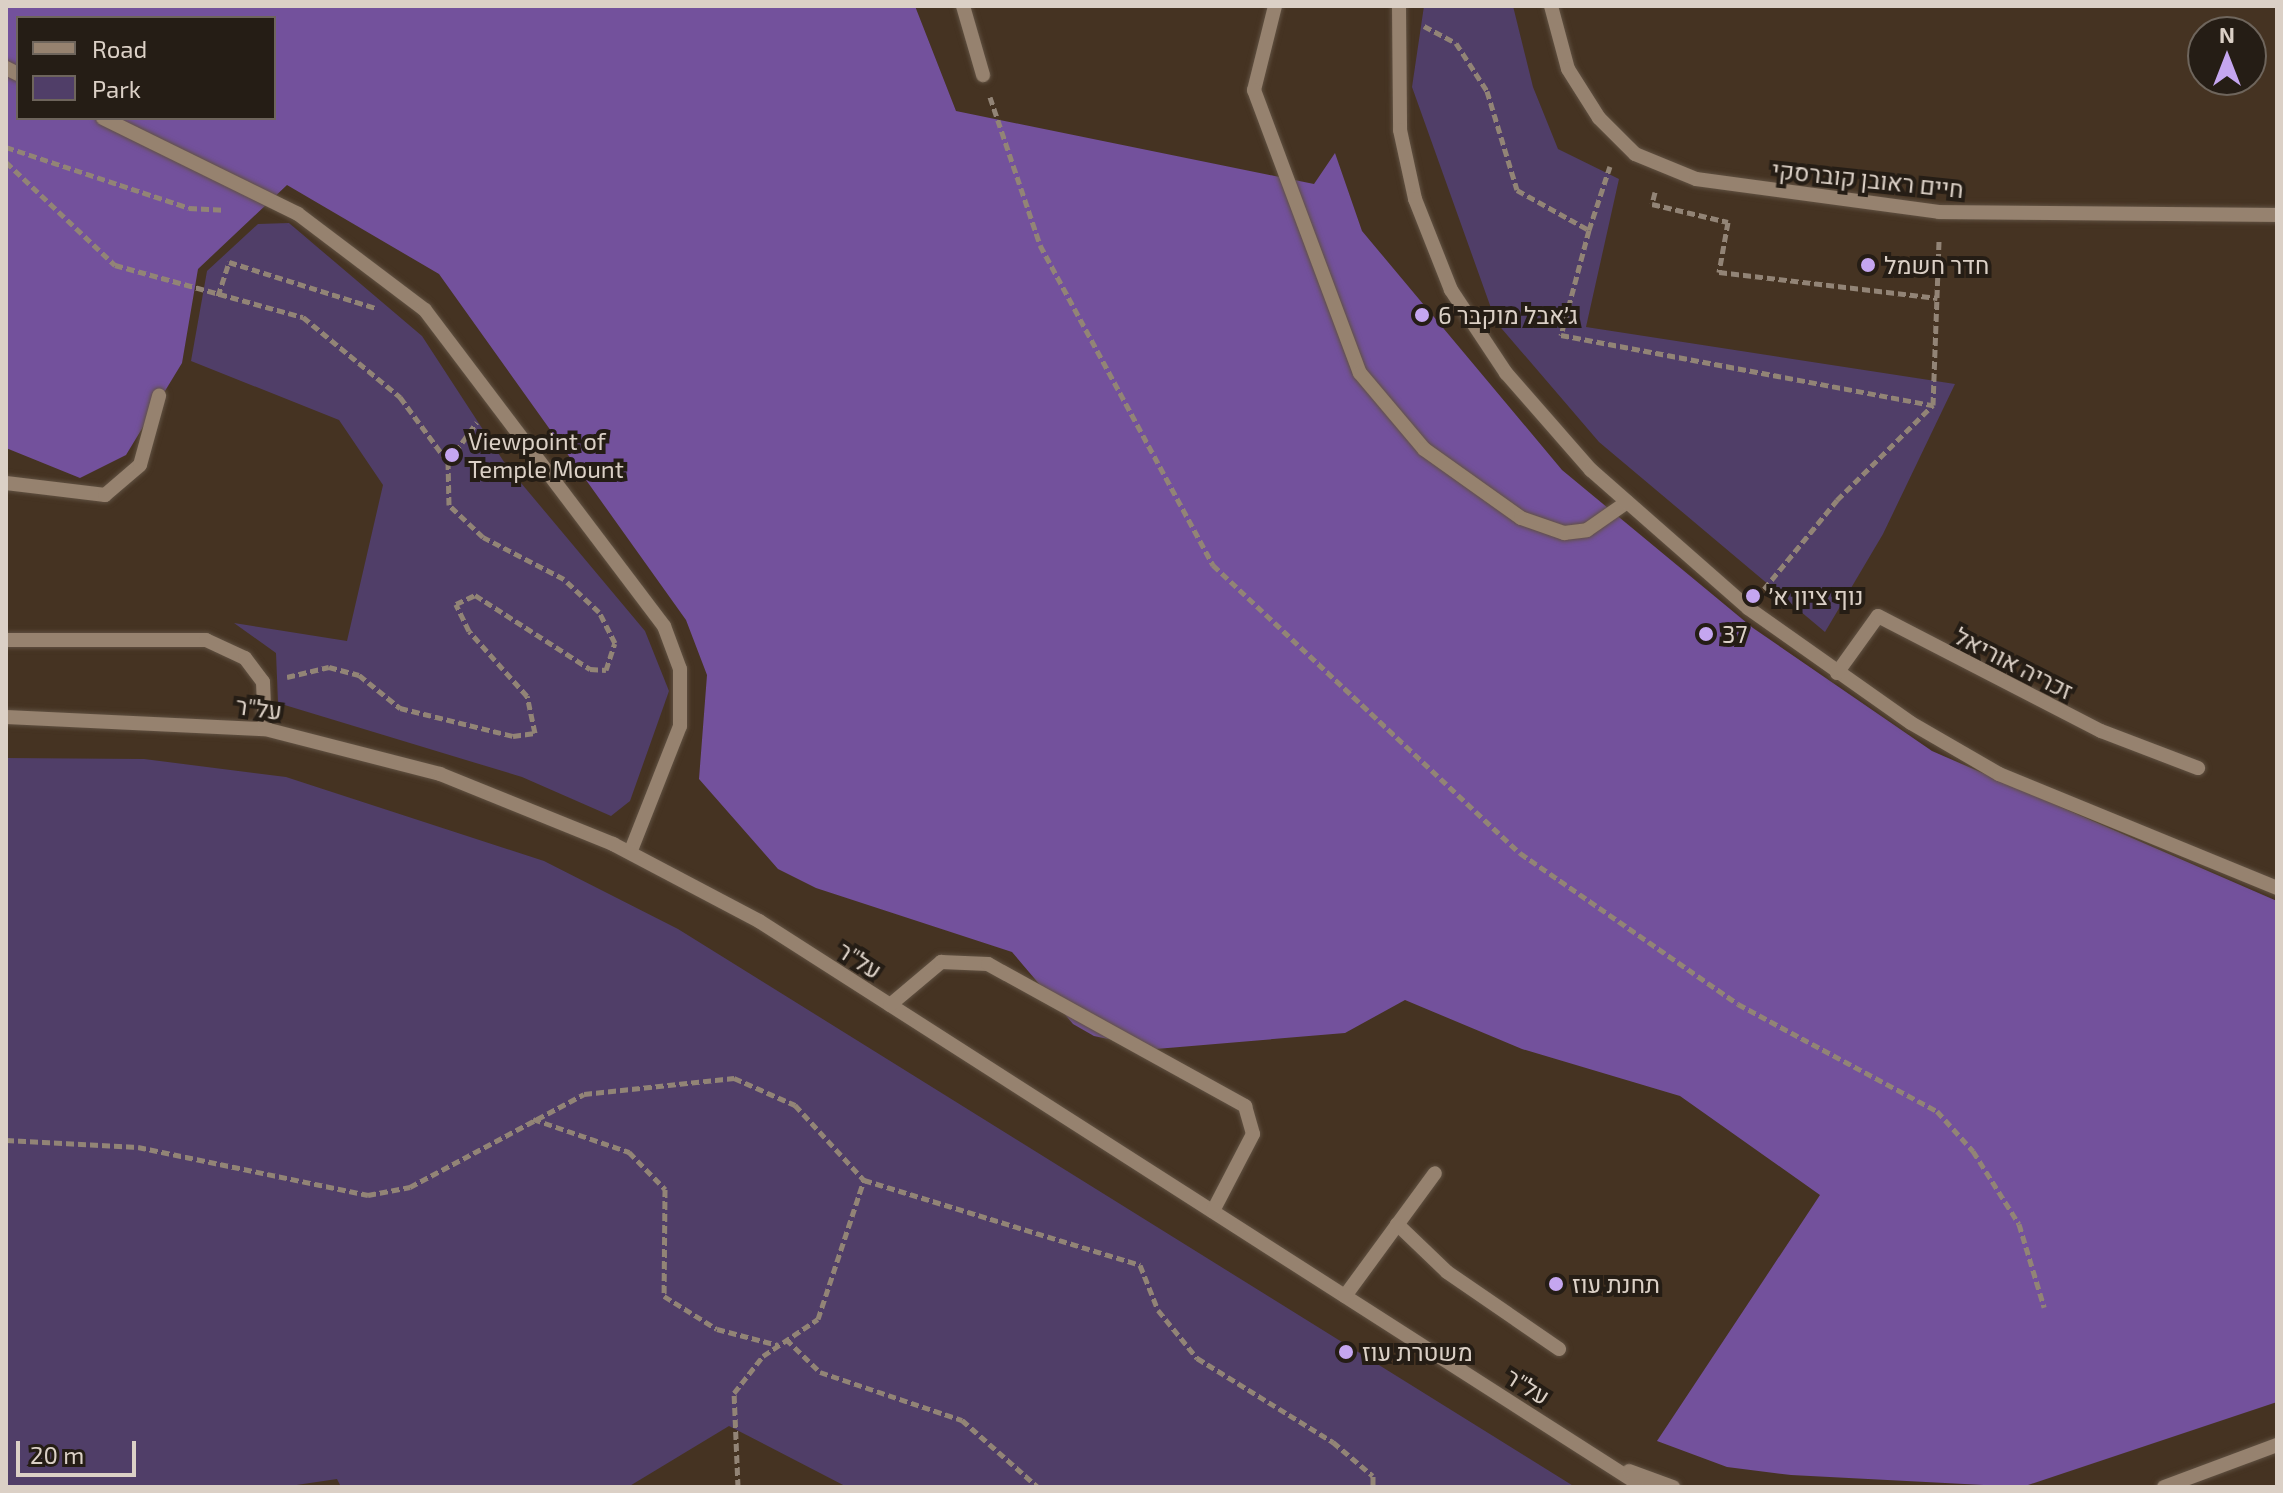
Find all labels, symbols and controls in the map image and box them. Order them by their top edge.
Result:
legend [16,16,276,120]
north arrow [2187,16,2267,96]
text: N [2219,21,2235,47]
text: Road [92,34,147,63]
text: Park [92,74,141,103]
street label: חיים ראובן קוברסקי [1771,155,1965,203]
place label: חדר חשמל [1884,251,1989,279]
marker: חדר חשמל [1859,256,1877,274]
place label: ג׳אבל מוקבר 6 [1438,301,1578,329]
marker: ג׳אבל מוקבר 6 [1413,306,1431,324]
place label: Viewpoint of Temple Mount [468,427,624,483]
marker: Viewpoint of Temple Mount [443,446,461,464]
place label: נוף ציון א׳ [1769,582,1863,610]
marker: נוף ציון א׳ [1744,587,1762,605]
place label: 37 [1722,620,1748,648]
street label: זכריה אוריאל [1950,621,2078,705]
marker: 37 [1697,625,1715,643]
street label: על"ר [234,691,284,725]
street label: על"ר [833,935,887,985]
place label: תחנת עוז [1572,1270,1660,1298]
marker: תחנת עוז [1547,1275,1565,1293]
place label: משטרת עוז [1362,1338,1473,1366]
marker: משטרת עוז [1337,1343,1355,1361]
street label: על"ר [1501,1361,1555,1411]
scale bar [20,1425,140,1475]
text: 20 m [30,1440,84,1469]

